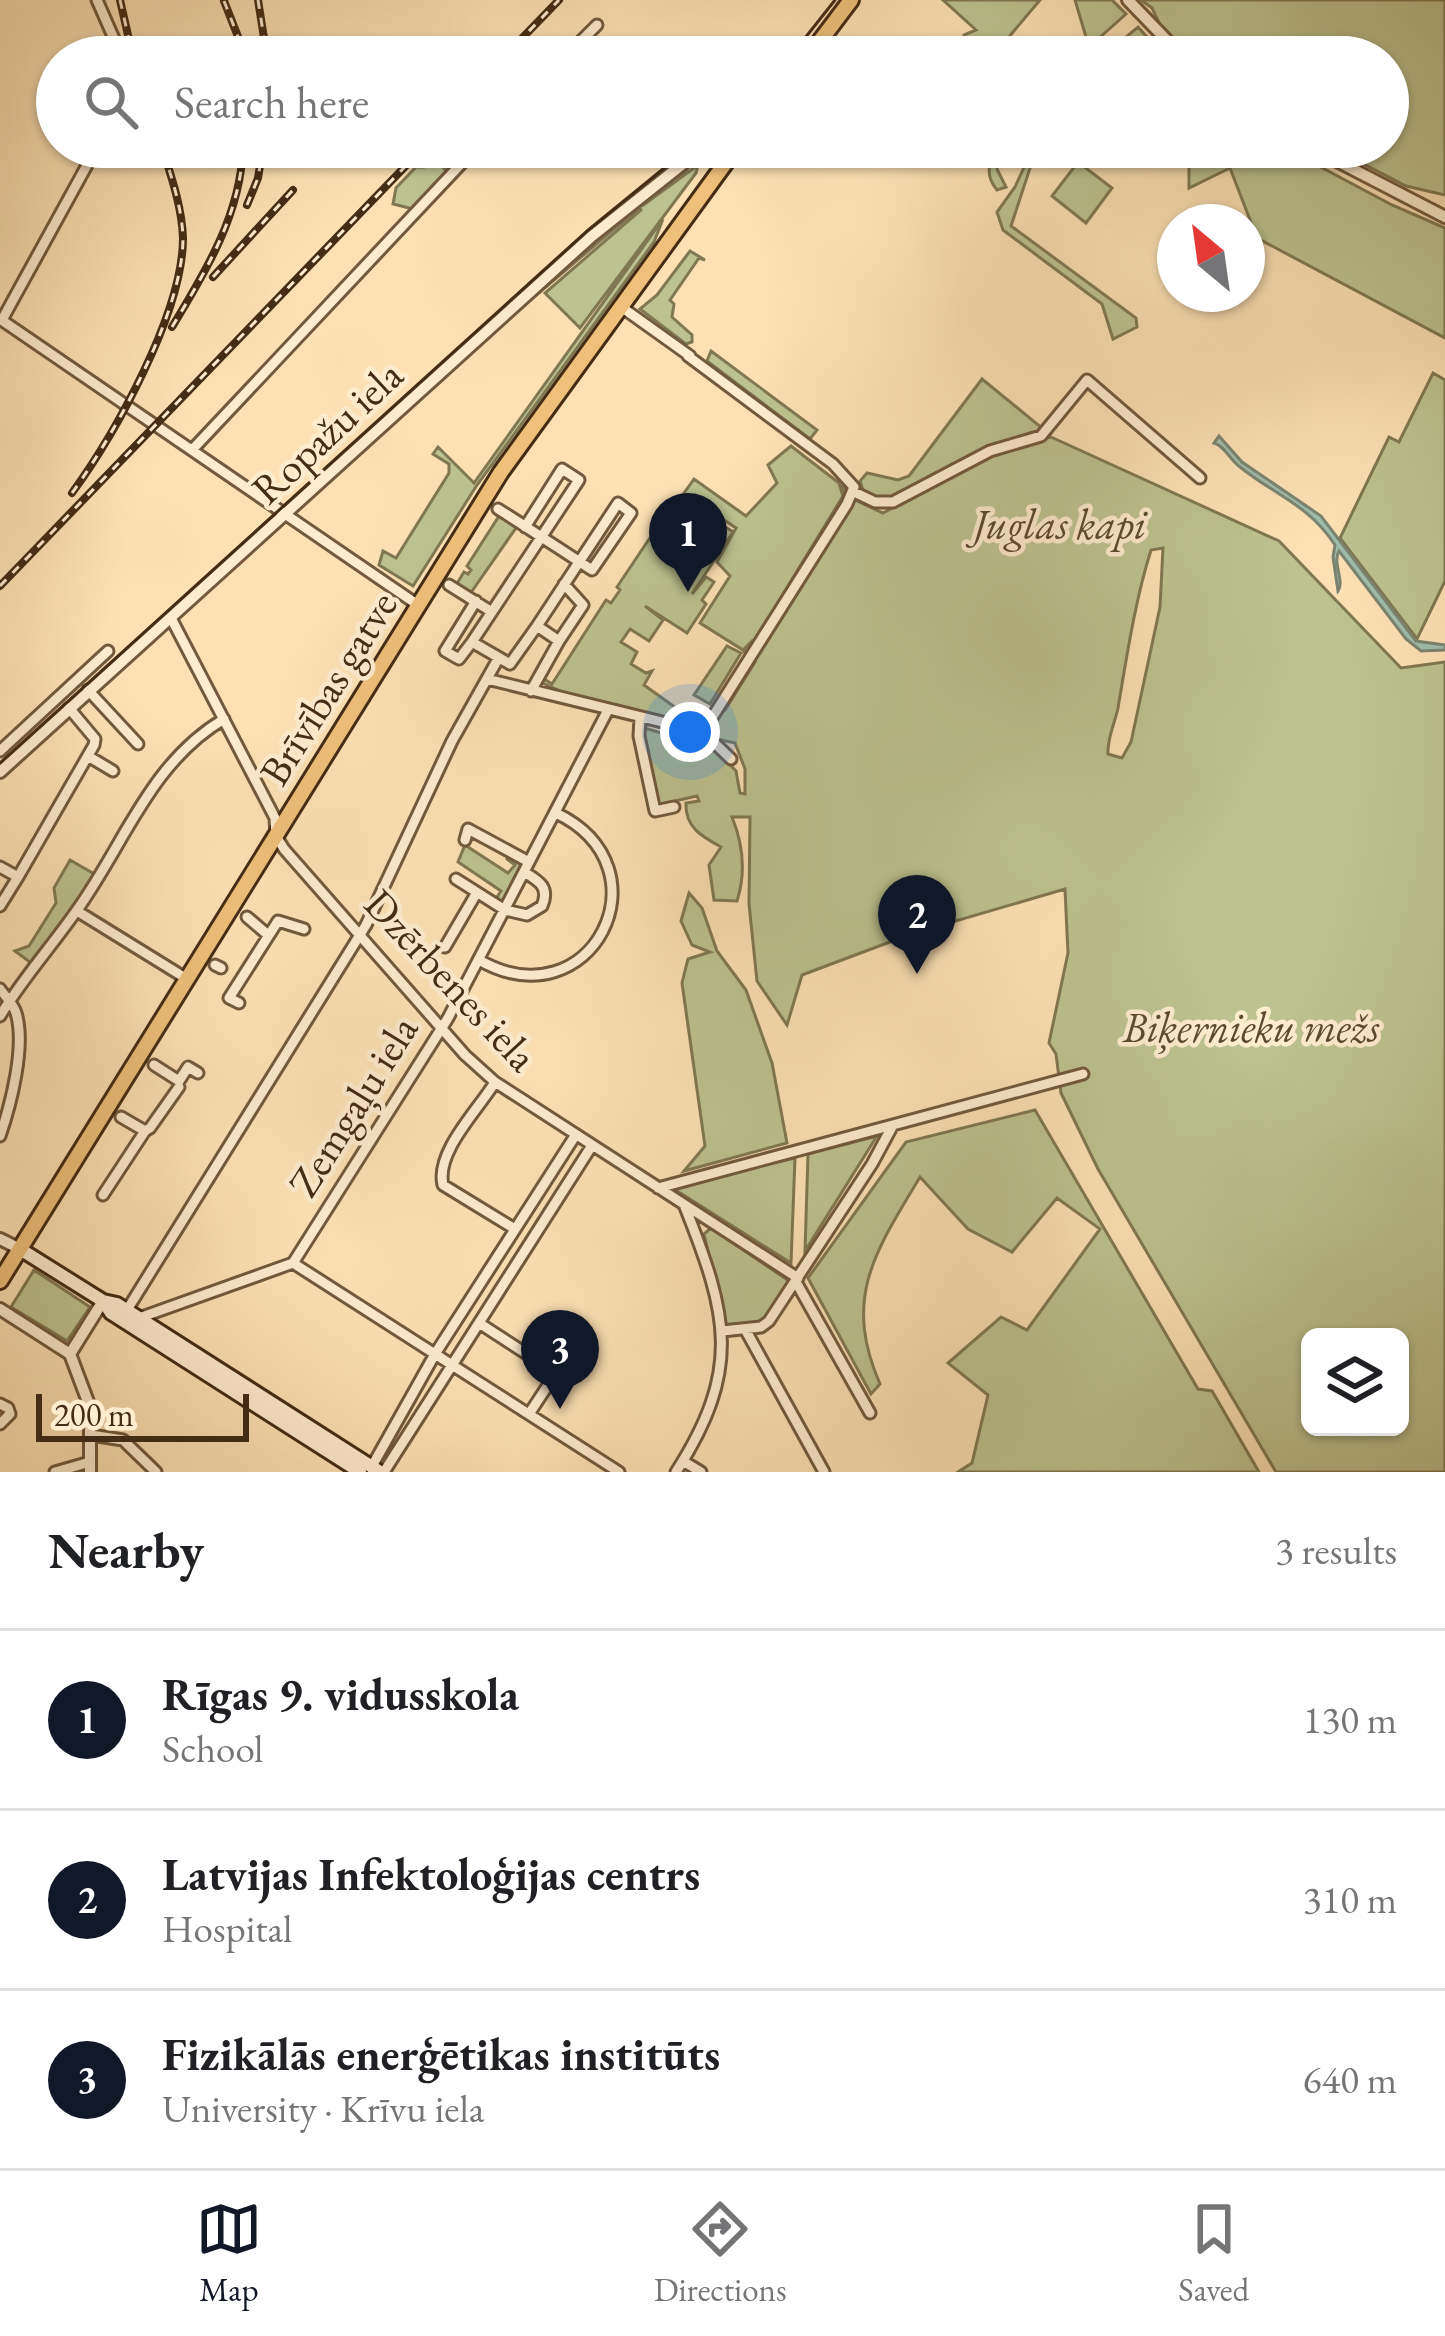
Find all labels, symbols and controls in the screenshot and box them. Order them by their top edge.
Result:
search box [36,36,1409,168]
icon: search [78,69,144,135]
text: Search here [174,73,369,131]
north arrow [1157,204,1265,312]
street label: Ropažu iela [240,348,414,516]
pin: 1 [649,493,727,592]
park label: Juglas kapi [966,497,1148,552]
street label: Brīvības gatve [247,581,409,795]
your location [660,702,720,762]
pin: 2 [878,875,956,974]
street label: Dzērbenes iela [352,877,550,1083]
park label: Biķernieku mežs [1122,1000,1380,1055]
street label: Zemgaļu iela [276,1005,430,1207]
pin: 3 [521,1310,599,1409]
map controls [1301,1328,1409,1436]
button: layers [1301,1328,1409,1436]
scale bar [36,1388,249,1441]
text: 200 m [54,1393,134,1436]
text: Nearby [48,1517,204,1583]
text: 3 results [1275,1525,1397,1576]
text: Rīgas 9. vidusskola [162,1665,519,1723]
text: 1 [77,1694,97,1745]
text: 130 m [1303,1694,1397,1745]
text: School [162,1723,263,1774]
text: Latvijas Infektoloģijas centrs [162,1845,700,1903]
text: 2 [77,1874,97,1925]
text: 310 m [1303,1874,1397,1925]
text: Hospital [162,1903,292,1954]
text: Fizikālās enerģētikas institūts [162,2025,720,2083]
text: 3 [77,2054,97,2105]
text: 640 m [1303,2054,1397,2105]
text: University · Krīvu iela [162,2083,484,2134]
tab: Map [196,2196,262,2311]
tab: Directions [654,2196,787,2311]
tab: Saved [1178,2196,1249,2311]

